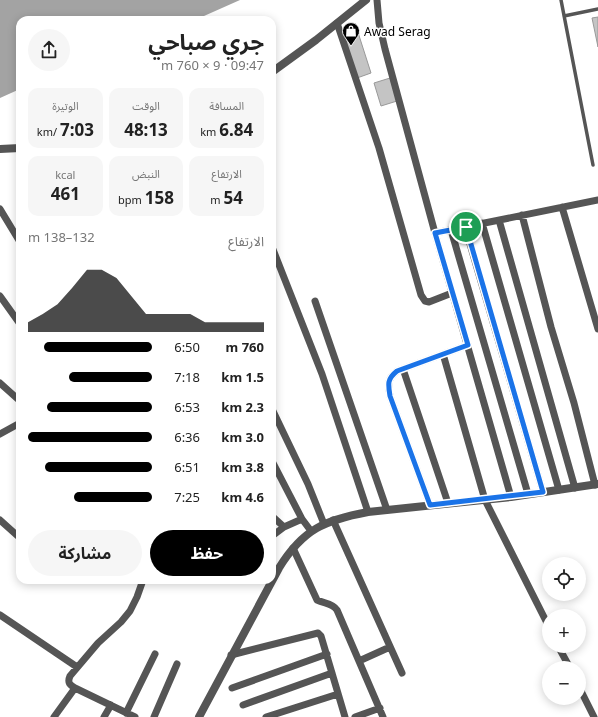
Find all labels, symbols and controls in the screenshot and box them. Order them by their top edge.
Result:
shop icon: Awad Serag [341,21,361,46]
place label: Awad Serag [364,23,431,40]
text: جري صباحي [148,26,264,56]
button: share [28,29,70,71]
text: 09:47 · 9 × 760 m [161,56,264,74]
text: الوتيرة [52,98,79,113]
text: الوقت [132,98,160,113]
text: المسافة [209,98,244,113]
text: 7:03 [60,118,94,141]
text: 48:13 [124,118,168,141]
text: 6.84 [219,118,253,141]
text: /km [37,124,60,139]
text: km [200,124,219,139]
text: النبض [132,166,160,181]
text: الارتفاع [212,166,242,181]
text: kcal [55,167,75,182]
text: 461 [51,182,80,205]
text: 158 [145,186,174,209]
text: 54 [224,186,243,209]
text: bpm [118,192,145,207]
text: m [210,192,224,207]
pin [449,210,483,244]
icon: arrive [455,216,477,238]
text: 132–138 m [28,228,95,246]
text: الارتفاع [228,232,264,250]
text: 6:50 [174,338,200,356]
text: 760 m [226,338,264,356]
text: 7:18 [174,368,200,386]
text: 1.5 km [221,368,264,386]
text: 6:53 [174,398,200,416]
text: 2.3 km [221,398,264,416]
text: 6:36 [174,428,200,446]
text: 3.0 km [221,428,264,446]
text: 6:51 [174,458,200,476]
text: 3.8 km [221,458,264,476]
text: 7:25 [174,488,200,506]
text: 4.6 km [221,488,264,506]
button: مشاركة [28,530,142,576]
button: حفظ [150,530,264,576]
map controls [542,557,586,705]
button: locate [542,557,586,601]
button: + [542,609,586,653]
button: − [542,661,586,705]

